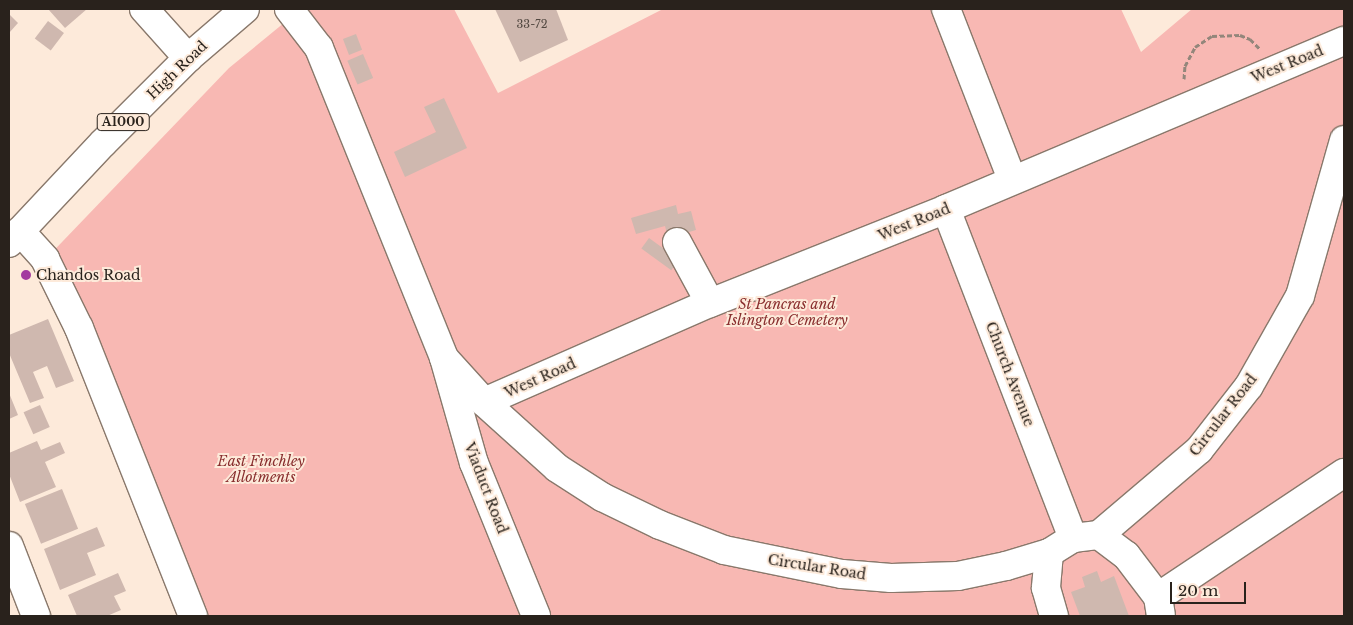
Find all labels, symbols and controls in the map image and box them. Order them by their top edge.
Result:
house number: 33-72 [517,17,547,31]
street label: High Road [143,37,211,103]
street label: West Road [1248,42,1326,86]
road number: A1000 [96,112,150,132]
street label: West Road [875,200,953,244]
place label: Chandos Road [36,267,140,283]
marker: Chandos Road [20,269,32,281]
park label: St Pancras and Islington Cemetery [726,296,848,328]
street label: Church Avenue [982,319,1038,429]
street label: West Road [502,355,578,401]
street label: Circular Road [1186,371,1260,459]
street label: Viaduct Road [461,440,511,536]
park label: East Finchley Allotments [217,453,305,486]
street label: Circular Road [766,551,868,583]
scale bar [1173,572,1249,604]
text: 20 m [1178,581,1218,600]

